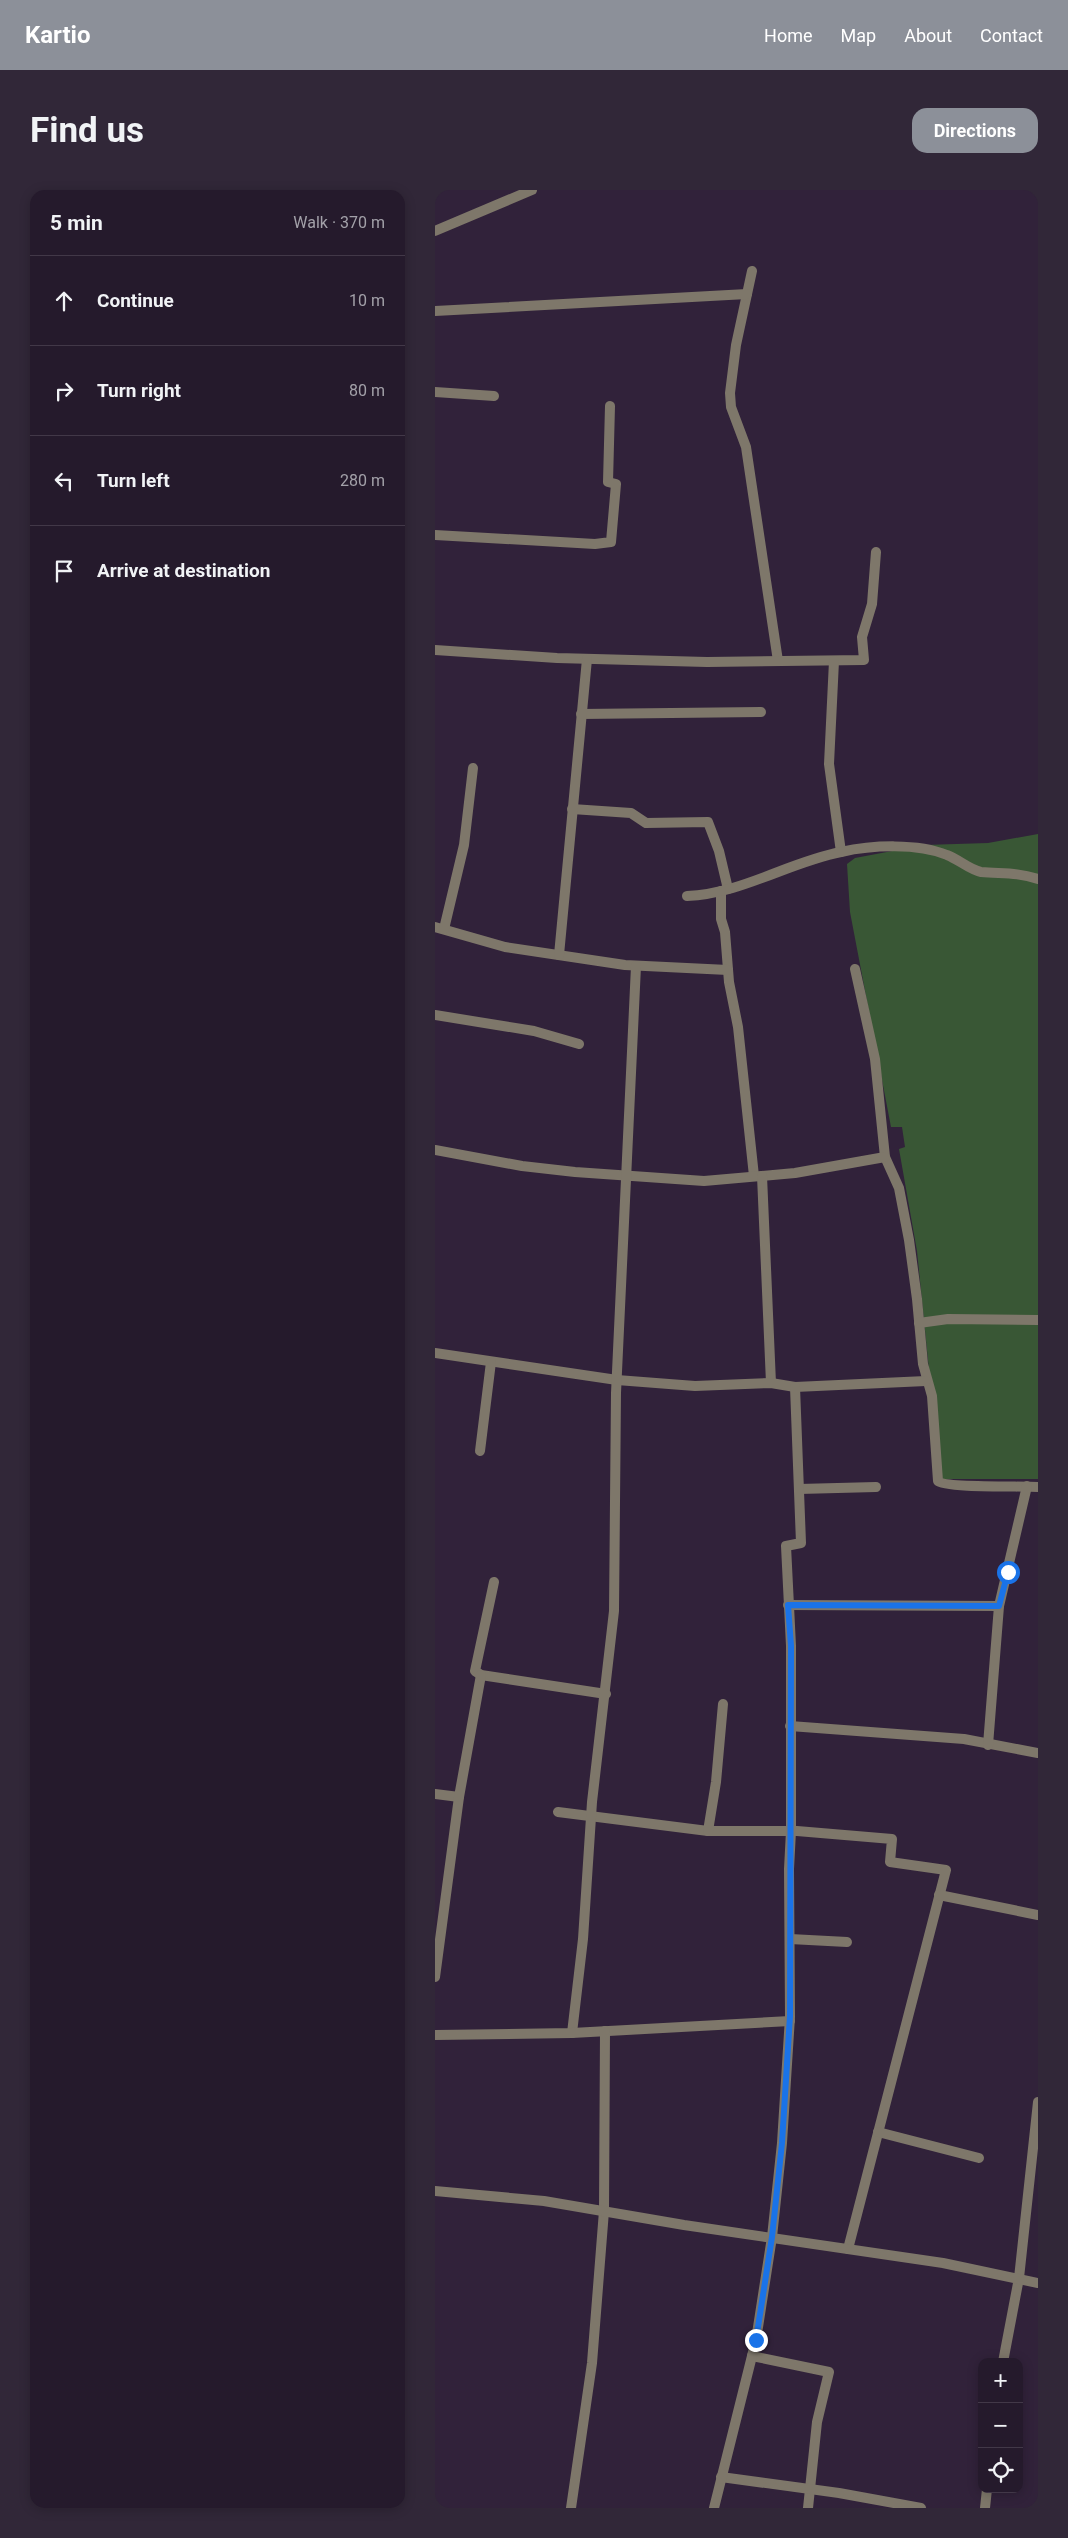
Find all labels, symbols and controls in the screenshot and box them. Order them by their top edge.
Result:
text: Kartio [25,21,91,49]
text: Home [764,25,813,46]
text: Map [841,25,876,46]
text: About [904,25,952,46]
text: Contact [980,25,1043,46]
button: Directions [912,108,1038,153]
text: Find us [30,110,144,151]
text: 5 min [50,211,103,235]
text: Walk · 370 m [293,213,385,232]
icon: ahead [50,287,78,315]
text: Continue [97,289,174,312]
text: 10 m [349,291,385,310]
icon: right [50,377,78,405]
text: Turn right [97,379,181,402]
text: 80 m [349,381,385,400]
icon: left [50,467,78,495]
text: Turn left [97,469,170,492]
text: 280 m [340,471,385,490]
icon: arrive [50,557,78,585]
text: Arrive at destination [97,559,270,582]
route start [997,1561,1020,1584]
route end [745,2329,768,2352]
map controls [978,2358,1023,2493]
button: + [978,2358,1023,2403]
button: − [978,2403,1023,2448]
button: locate [978,2448,1023,2493]

